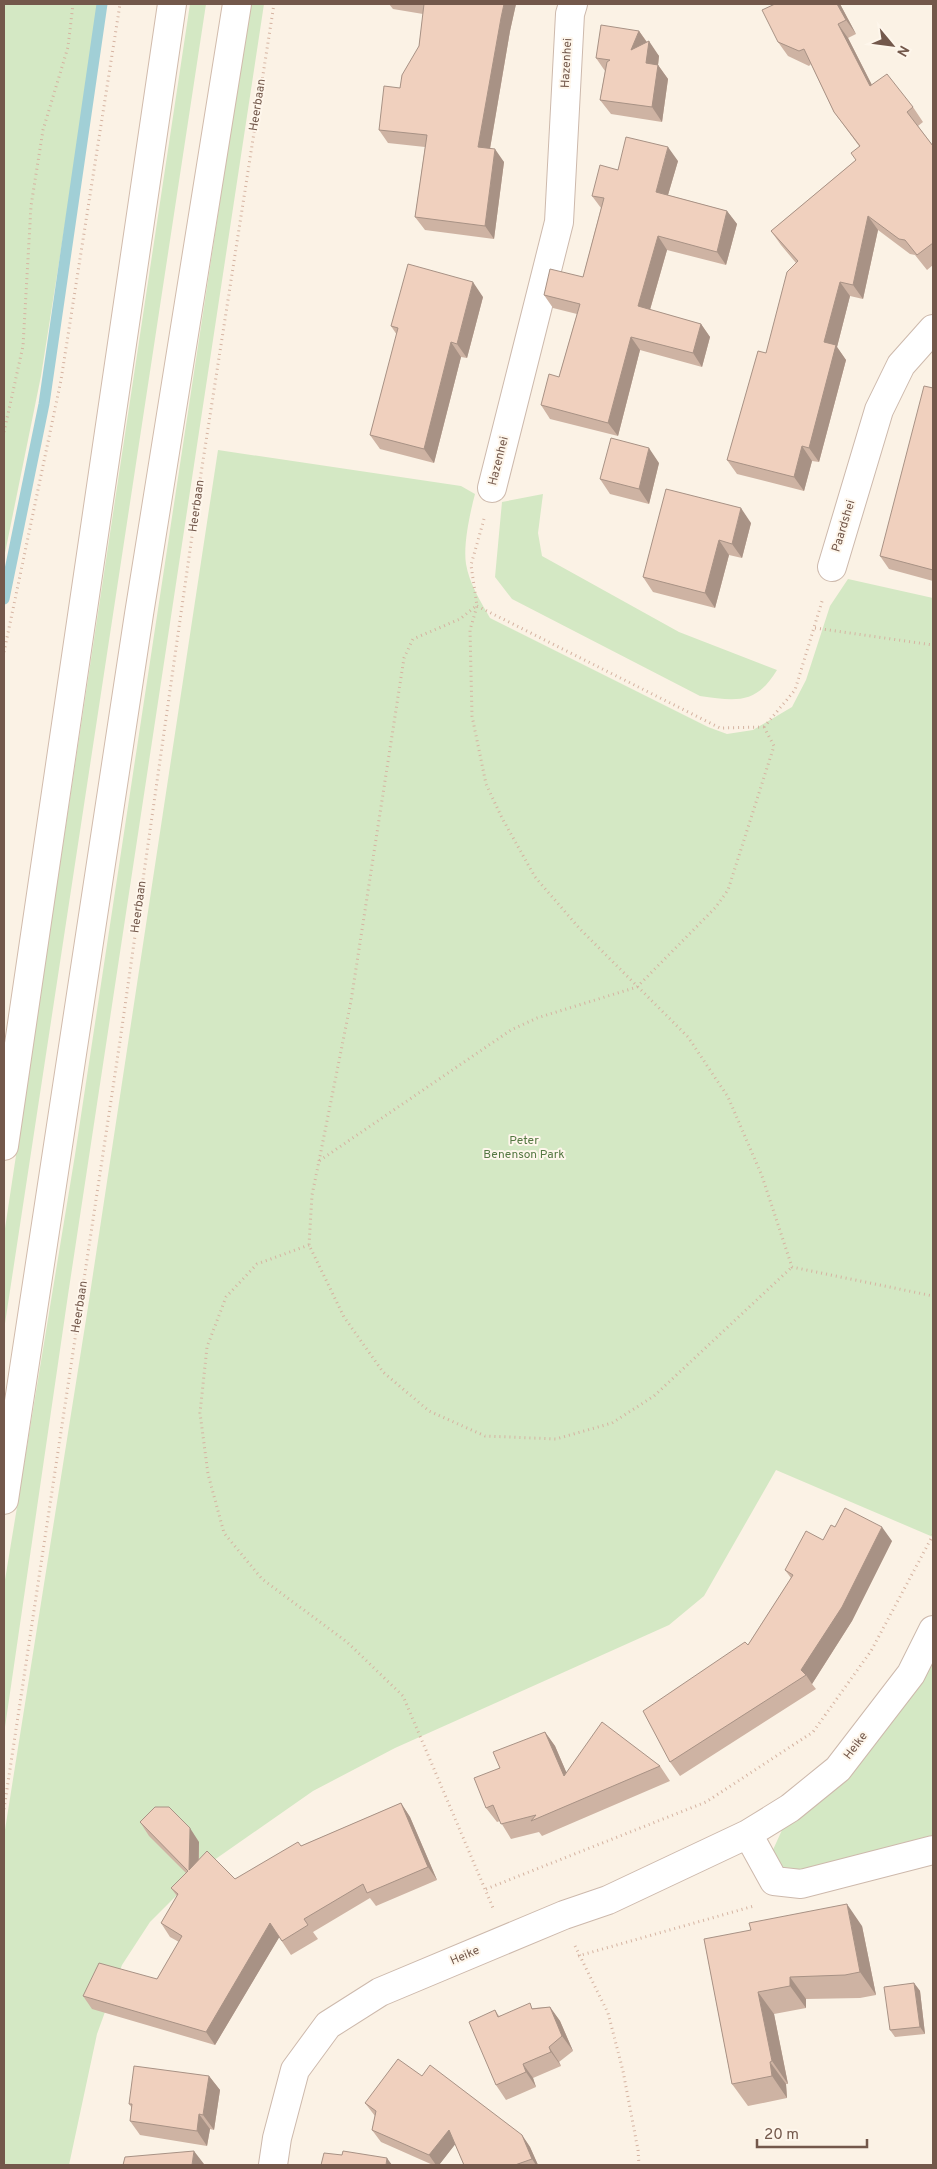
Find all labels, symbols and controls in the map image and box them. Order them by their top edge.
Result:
north arrow [867,20,917,70]
street label: Hazenhei [558,38,576,88]
text: N [892,42,912,59]
street label: Heerbaan [246,78,270,132]
street label: Hazenhei [485,435,513,487]
street label: Heerbaan [185,479,209,533]
street label: Paardshei [829,498,859,554]
street label: Heerbaan [127,880,151,934]
park label: Peter Benenson Park [483,1133,565,1163]
street label: Heerbaan [68,1280,92,1334]
street label: Heike [840,1729,872,1763]
street label: Heike [448,1943,482,1969]
scale bar [757,2116,867,2148]
text: 20 m [764,2126,799,2145]

